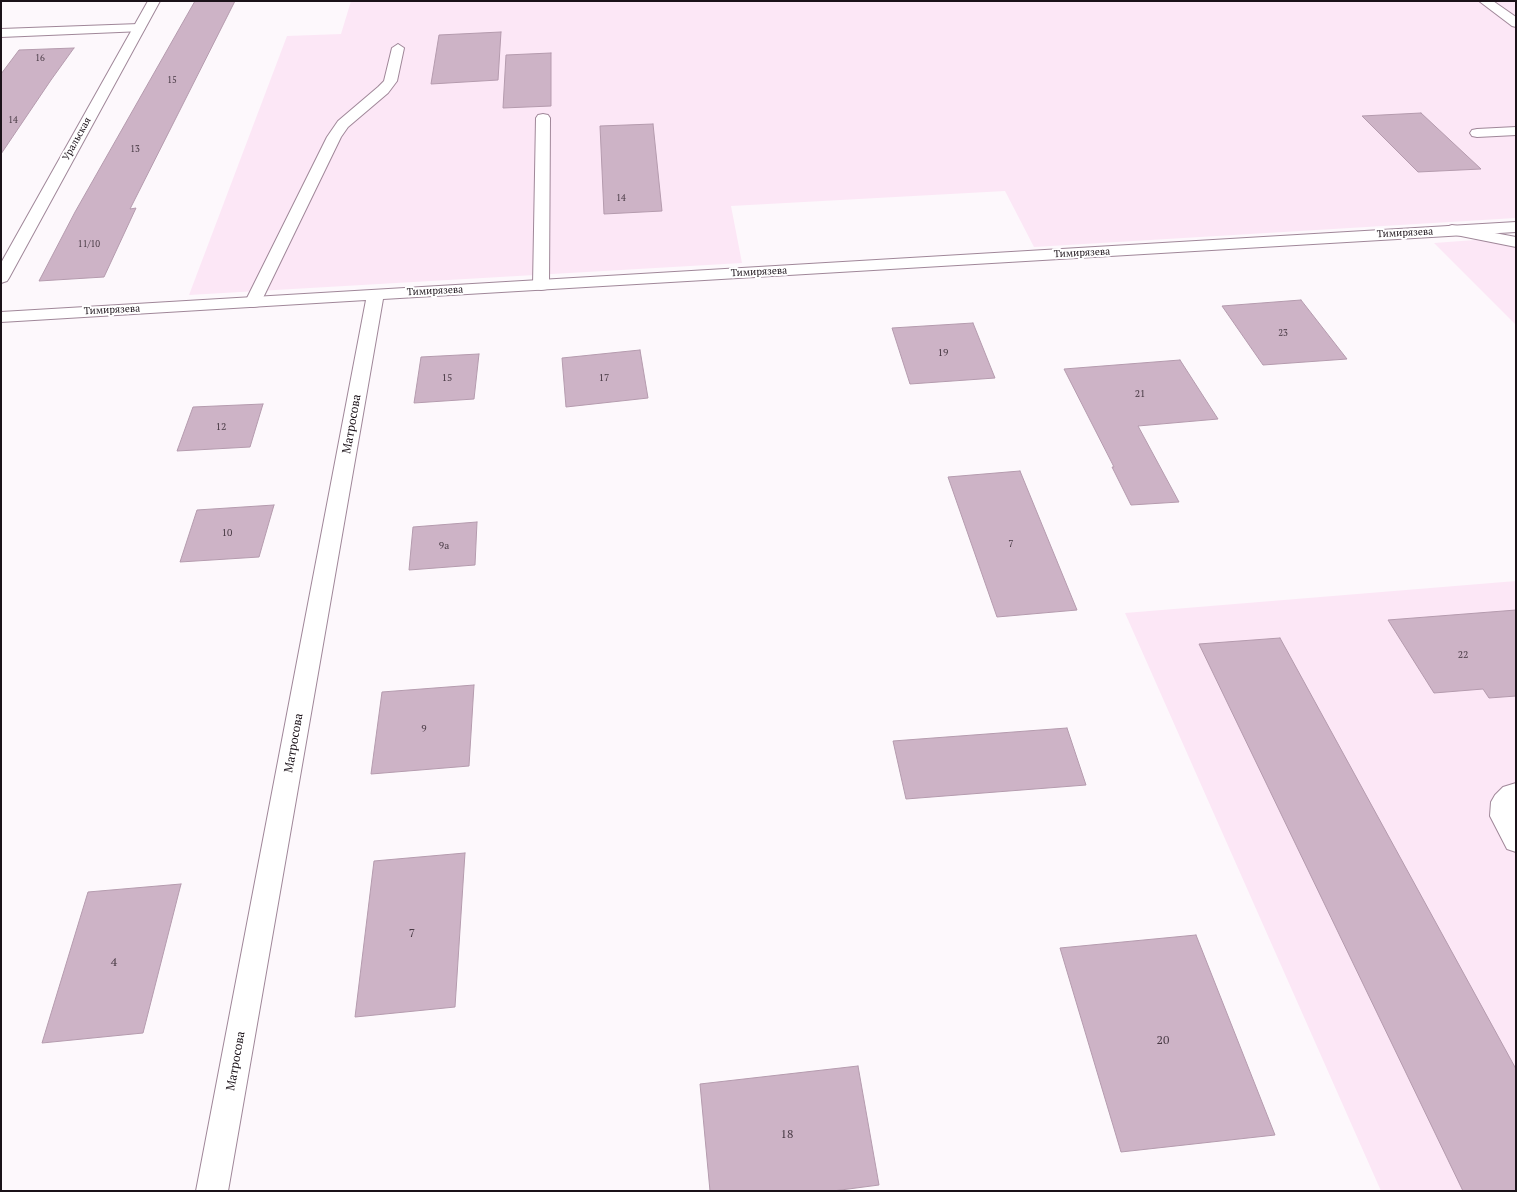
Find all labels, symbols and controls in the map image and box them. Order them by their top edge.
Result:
house number: 16 [35,53,45,63]
house number: 15 [167,75,177,85]
house number: 14 [8,115,18,125]
street label: Уральская [60,115,94,163]
house number: 13 [130,144,140,154]
house number: 14 [616,193,626,203]
street label: Тимирязева [1376,226,1434,240]
house number: 11/10 [78,239,100,249]
street label: Тимирязева [1053,246,1111,260]
street label: Тимирязева [730,265,788,279]
street label: Тимирязева [406,284,464,298]
street label: Тимирязева [83,303,141,317]
house number: 23 [1278,328,1288,338]
house number: 19 [938,347,948,359]
house number: 15 [442,372,452,384]
house number: 17 [599,372,609,384]
house number: 21 [1135,388,1145,400]
street label: Матросова [340,393,364,455]
house number: 12 [216,421,226,433]
house number: 10 [222,527,232,539]
house number: 7 [1008,538,1014,550]
house number: 9а [439,540,449,552]
house number: 22 [1458,649,1468,661]
street label: Матросова [282,712,306,774]
house number: 9 [421,723,427,735]
house number: 7 [409,927,415,941]
house number: 4 [111,956,117,970]
street label: Матросова [224,1030,248,1092]
house number: 20 [1157,1034,1169,1048]
house number: 18 [781,1128,793,1142]

